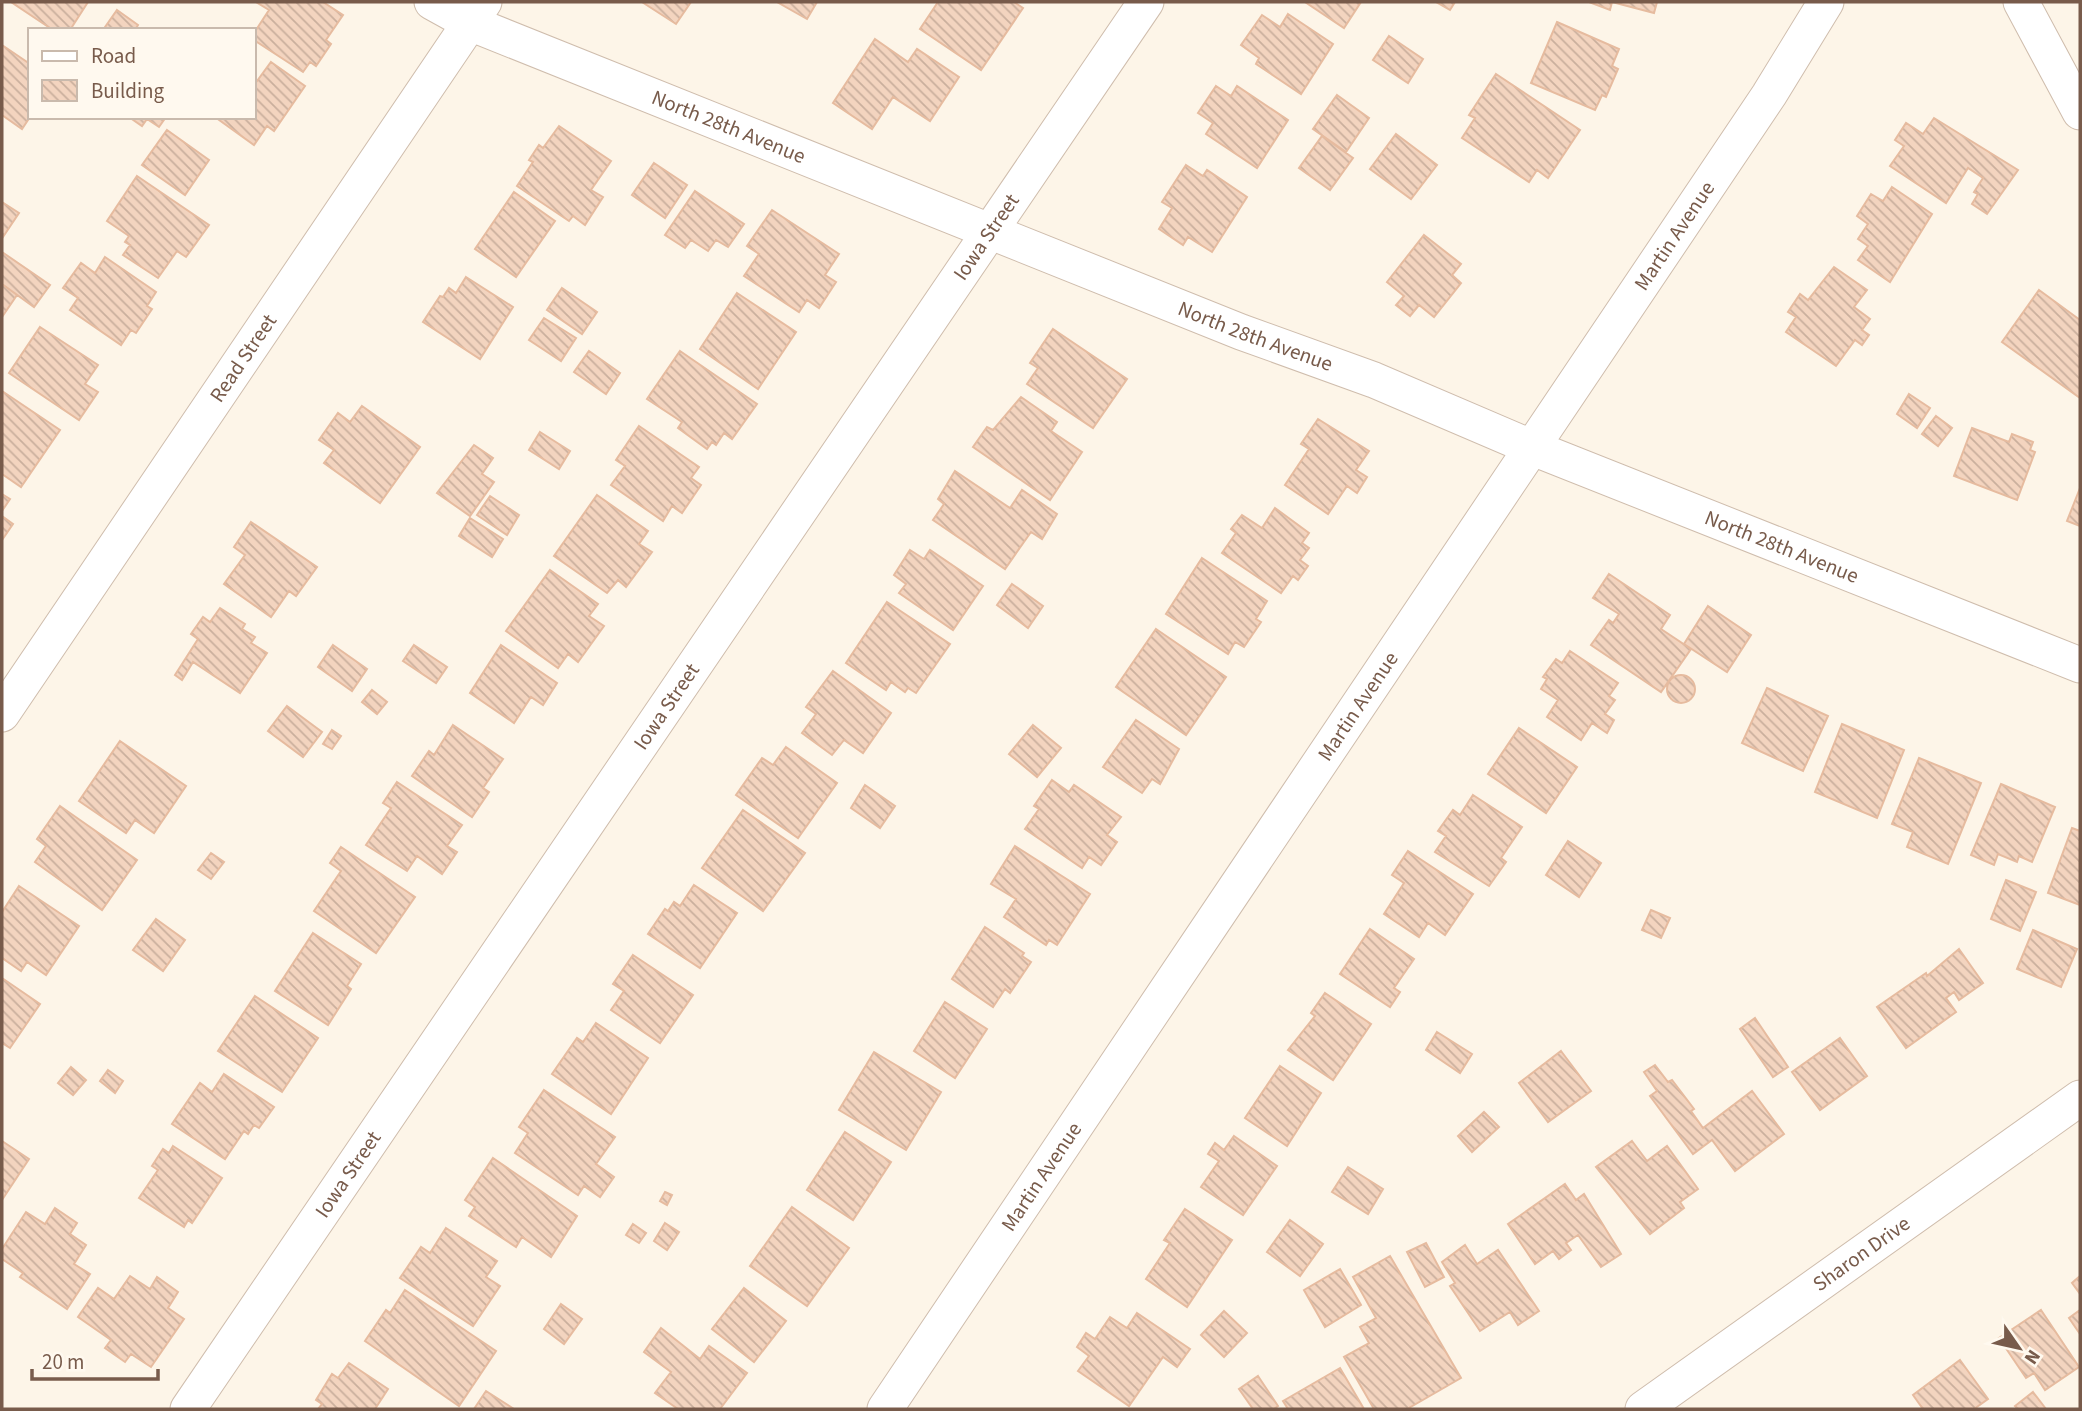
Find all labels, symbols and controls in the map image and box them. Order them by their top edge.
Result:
legend [28,28,256,119]
text: Road [91,41,136,71]
text: Building [91,76,165,106]
street label: North 28th Avenue [647,82,810,171]
street label: Martin Avenue [1627,175,1722,296]
street label: Iowa Street [946,187,1026,286]
street label: North 28th Avenue [1173,293,1337,379]
street label: Read Street [202,308,284,408]
street label: North 28th Avenue [1700,503,1863,591]
street label: Martin Avenue [1310,646,1405,767]
street label: Iowa Street [626,657,707,756]
street label: Martin Avenue [994,1116,1089,1237]
street label: Iowa Street [308,1125,388,1224]
street label: Sharon Drive [1807,1209,1916,1299]
north arrow [1984,1313,2054,1383]
scale bar [32,1338,158,1382]
text: N [2017,1344,2047,1369]
text: 20 m [42,1347,84,1377]

